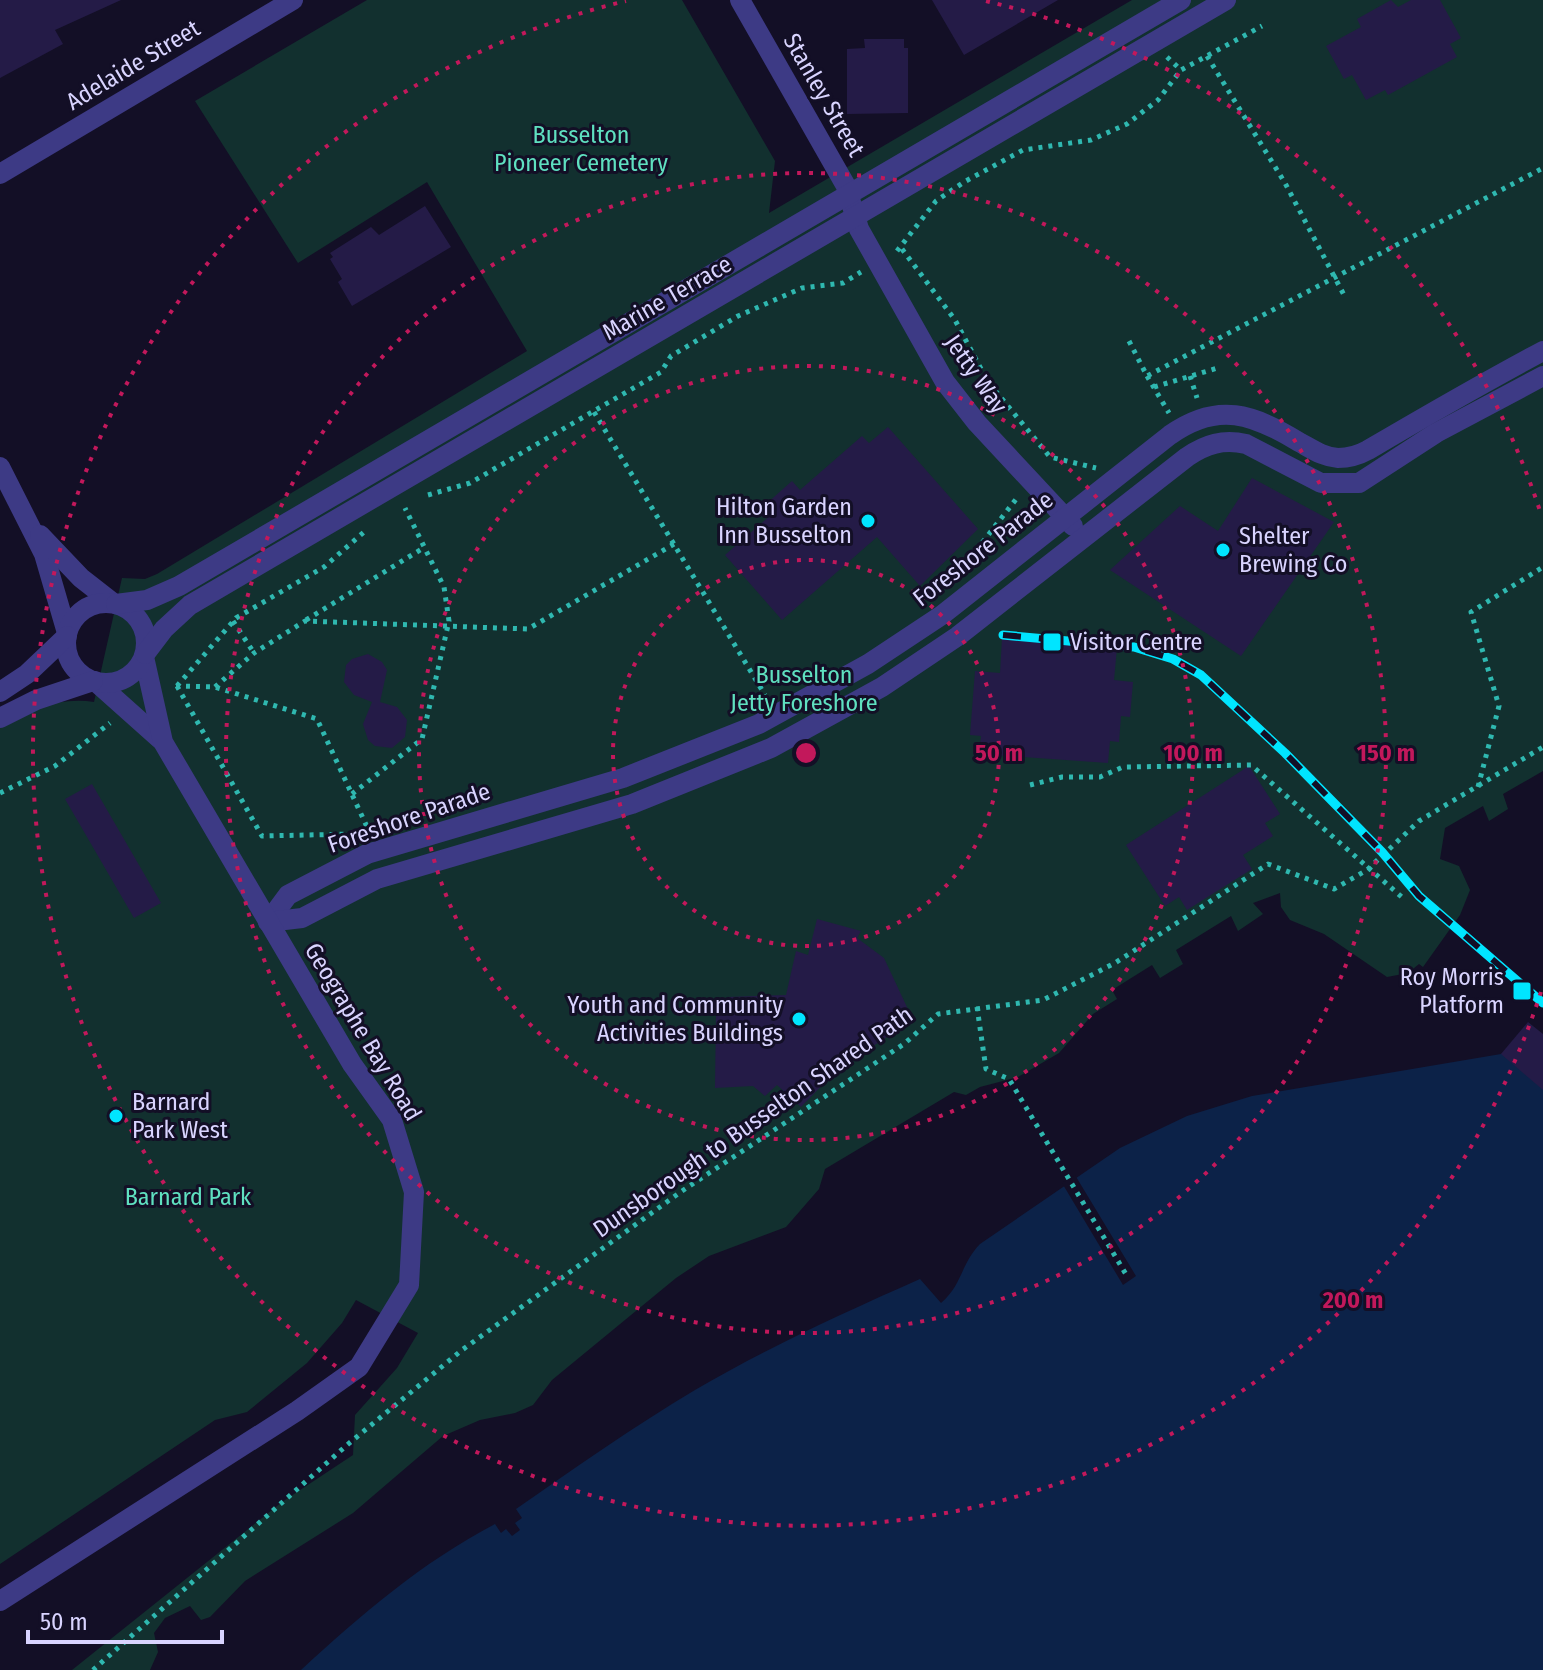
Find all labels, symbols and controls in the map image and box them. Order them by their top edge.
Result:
street label: Adelaide Street [61,14,205,116]
street label: Stanley Street [778,29,871,162]
park label: Busselton Pioneer Cemetery [494,121,668,177]
street label: Marine Terrace [597,250,737,346]
street label: Jetty Way [939,329,1013,419]
street label: Foreshore Parade [907,486,1059,612]
place label: Hilton Garden Inn Busselton [716,493,852,549]
marker: Hilton Garden Inn Busselton [859,512,877,530]
place label: Shelter Brewing Co [1239,522,1347,578]
marker: Shelter Brewing Co [1214,541,1232,559]
place label: Visitor Centre [1070,628,1202,656]
marker: Visitor Centre [1041,631,1063,653]
park label: Busselton Jetty Foreshore [730,661,878,717]
centre of rings [792,739,820,767]
text: 50 m [975,739,1023,767]
text: 100 m [1163,739,1223,767]
text: 150 m [1357,739,1415,767]
street label: Foreshore Parade [324,777,494,859]
street label: Geographe Bay Road [299,938,427,1126]
place label: Roy Morris Platform [1400,963,1504,1019]
marker: Roy Morris Platform [1511,980,1533,1002]
place label: Youth and Community Activities Buildings [567,991,783,1047]
street label: Dunsborough to Busselton Shared Path [588,1001,918,1243]
marker: Youth and Community Activities Buildings [790,1010,808,1028]
place label: Barnard Park West [132,1088,228,1144]
marker: Barnard Park West [107,1107,125,1125]
park label: Barnard Park [125,1183,252,1211]
text: 200 m [1322,1286,1383,1314]
scale bar [28,1594,222,1644]
text: 50 m [40,1608,88,1636]

